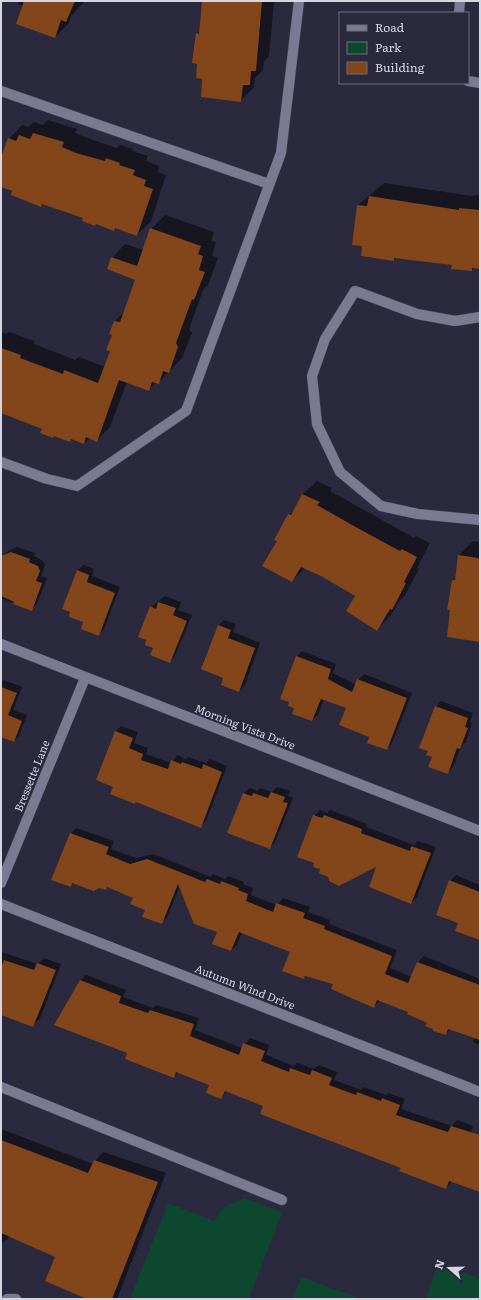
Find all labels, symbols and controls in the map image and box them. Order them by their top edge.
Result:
legend [339,12,469,84]
text: Road [375,18,405,36]
text: Park [375,38,402,56]
text: Building [375,58,425,76]
street label: Morning Vista Drive [193,699,298,753]
street label: Bressette Lane [9,737,53,814]
street label: Autumn Wind Drive [193,960,298,1013]
north arrow [429,1248,469,1288]
text: N [430,1257,448,1271]

